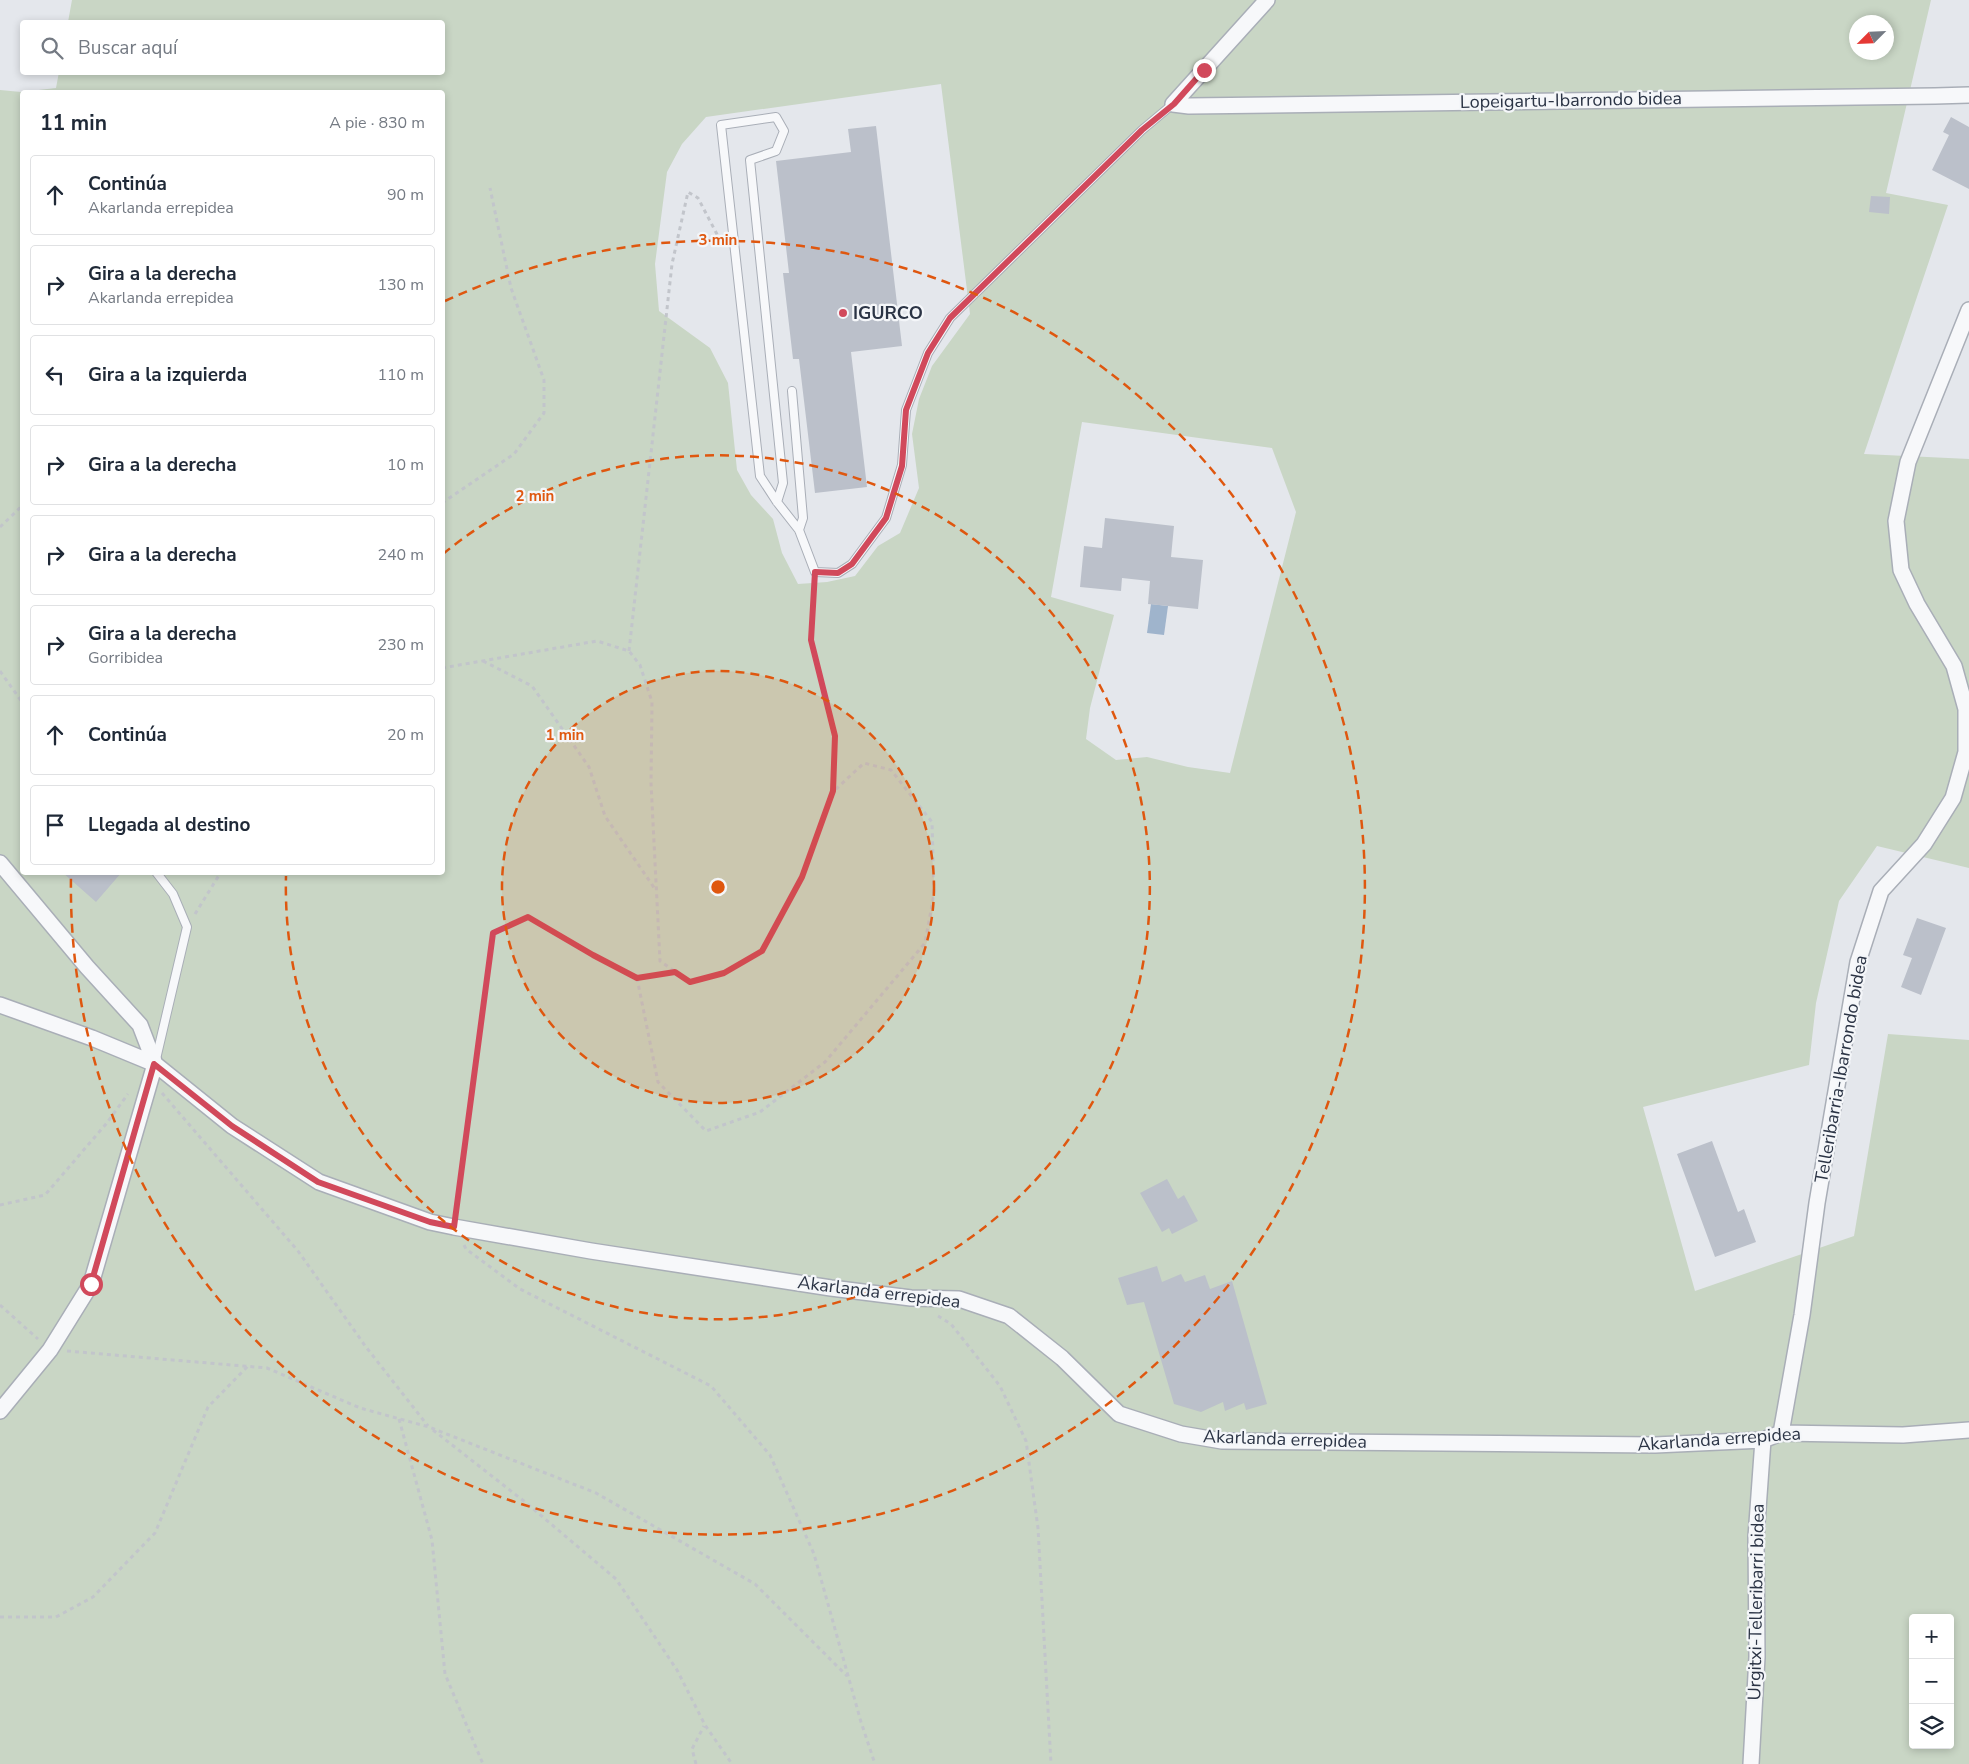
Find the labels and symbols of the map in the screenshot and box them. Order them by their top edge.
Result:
north arrow [1849,15,1894,60]
route end [1193,59,1216,82]
street label: Lopeigartu-Ibarrondo bidea [1460,86,1682,114]
text: 3 min [699,230,737,250]
place label: IGURCO [853,301,923,325]
marker: IGURCO [837,307,849,319]
text: 2 min [516,486,554,506]
text: 1 min [546,725,584,745]
centre of rings [709,878,727,896]
street label: Telleribarria-Ibarrondo bidea [1809,953,1873,1185]
street label: Akarlanda errepidea [796,1270,962,1314]
route start [80,1273,103,1296]
street label: Akarlanda errepidea [1636,1421,1802,1457]
street label: Akarlanda errepidea [1203,1424,1367,1454]
street label: Urgitxi-Telleribarri bidea [1742,1503,1770,1701]

